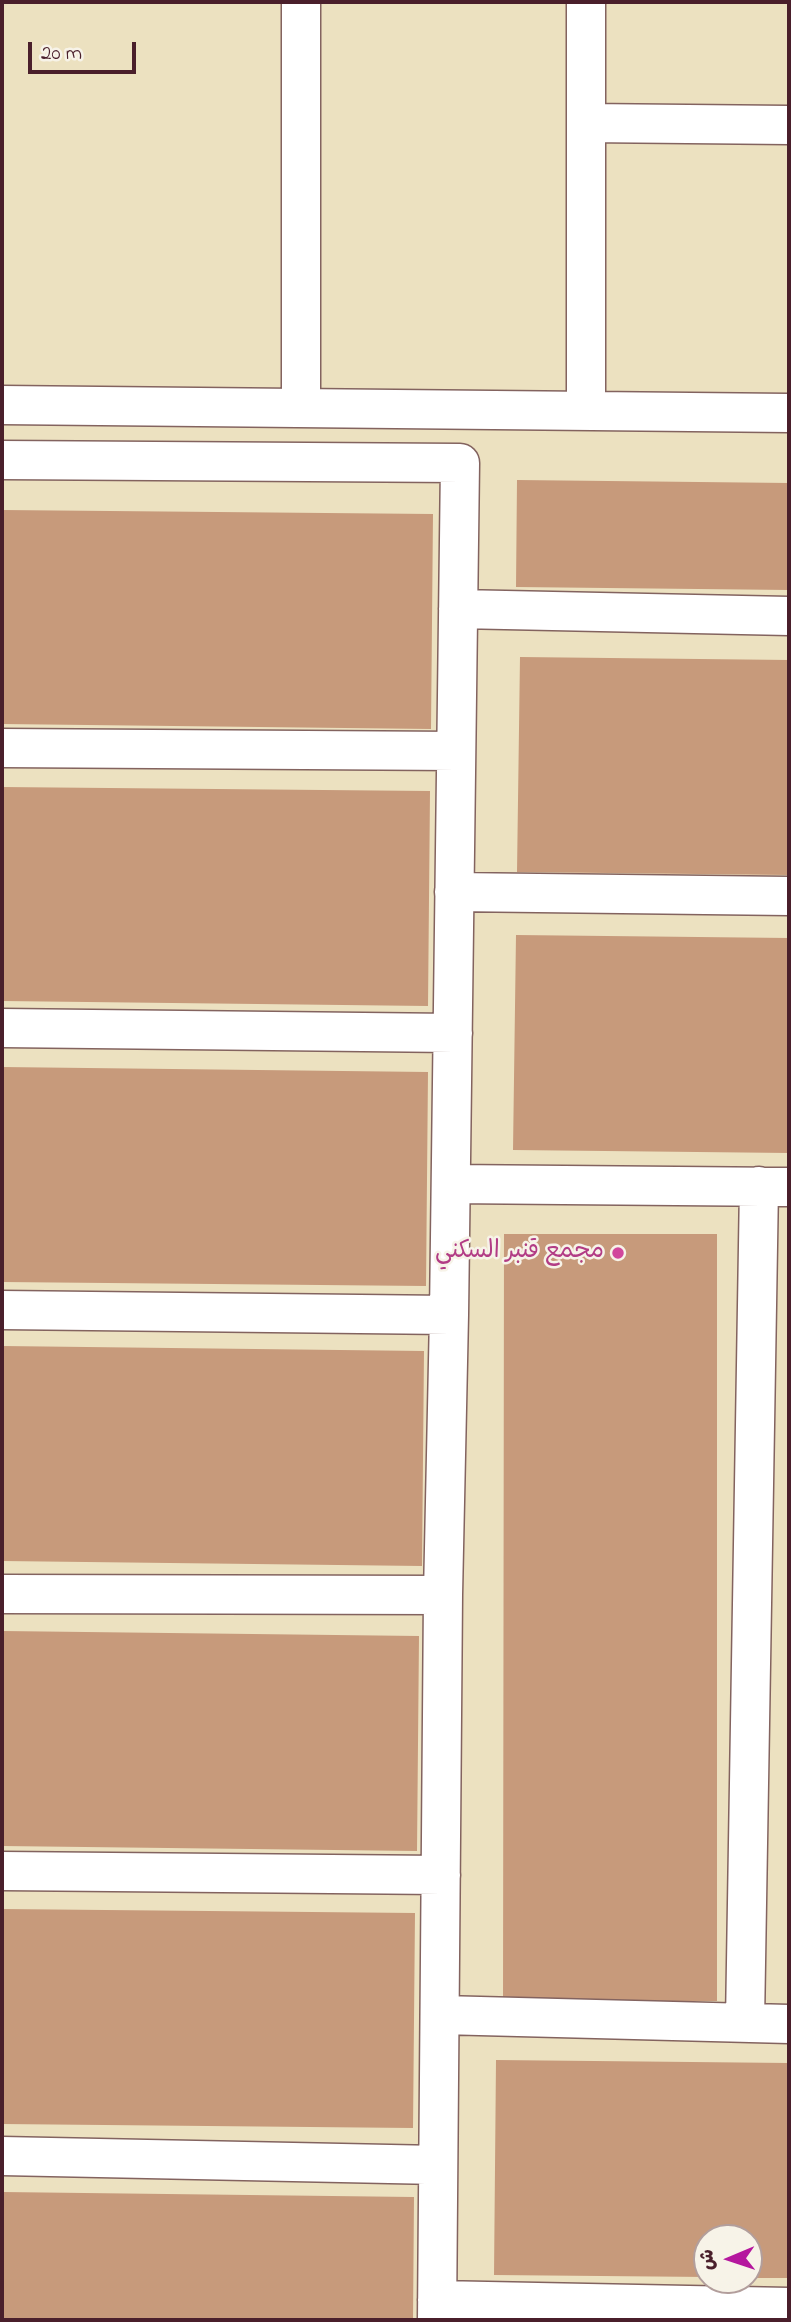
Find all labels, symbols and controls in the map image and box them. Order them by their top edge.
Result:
scale bar [32,28,140,72]
text: 20 m [41,39,82,69]
place label: مجمع قنبر السكني [435,1239,604,1267]
marker: مجمع قنبر السكني [610,1245,626,1261]
north arrow [693,2224,763,2294]
text: ش [695,2249,722,2271]

